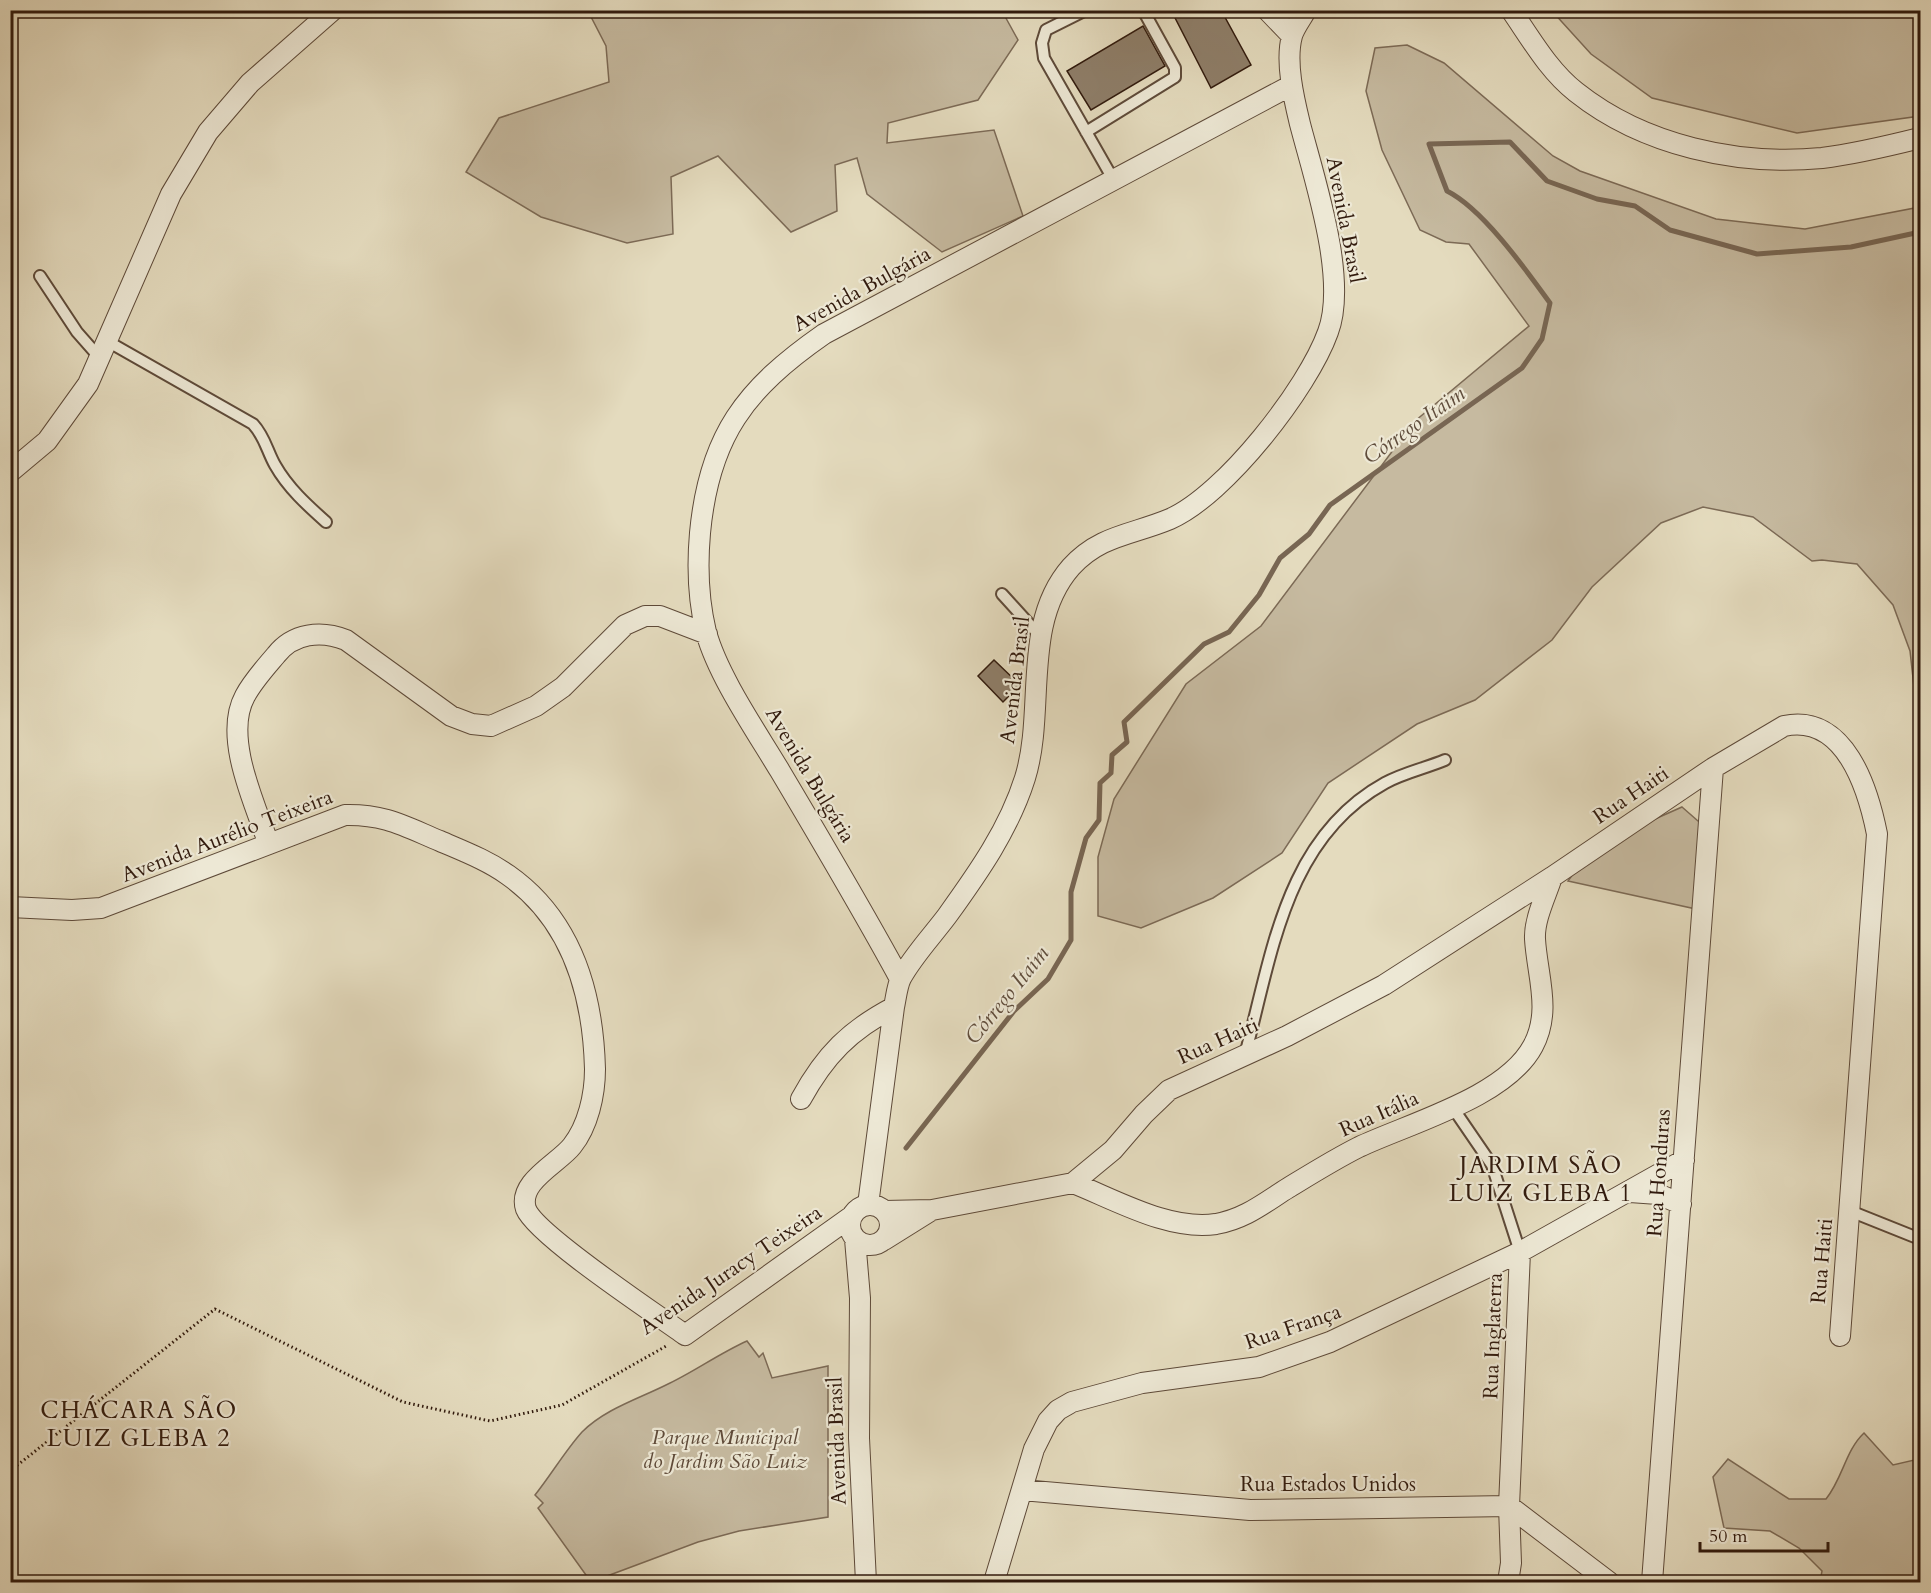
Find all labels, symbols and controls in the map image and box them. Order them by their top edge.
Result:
street label: Avenida Brasil [1319,154,1371,286]
street label: Avenida Bulgária [788,239,936,339]
water label: Córrego Itaim [1357,378,1471,471]
street label: Avenida Brasil [993,615,1037,745]
street label: Avenida Bulgária [758,702,862,848]
street label: Rua Haiti [1587,759,1675,831]
street label: Avenida Aurélio Teixeira [117,782,337,890]
water label: Córrego Itaim [958,939,1056,1051]
street label: Rua Haiti [1173,1010,1263,1072]
street label: Rua Itália [1335,1084,1423,1144]
street label: Rua Honduras [1640,1108,1678,1238]
district label: JARDIM SÃO LUIZ GLEBA 1 [1449,1149,1633,1210]
street label: Avenida Juracy Teixeira [634,1198,828,1342]
street label: Rua Haiti [1804,1217,1840,1305]
street label: Rua Inglaterra [1476,1272,1510,1400]
street label: Rua França [1241,1297,1345,1357]
street label: Avenida Brasil [820,1376,854,1506]
district label: CHÁCARA SÃO LUIZ GLEBA 2 [40,1394,238,1455]
park label: Parque Municipal do Jardim São Luiz [643,1423,807,1476]
street label: Rua Estados Unidos [1240,1470,1416,1499]
scale bar [1700,1515,1828,1553]
text: 50 m [1709,1524,1748,1549]

